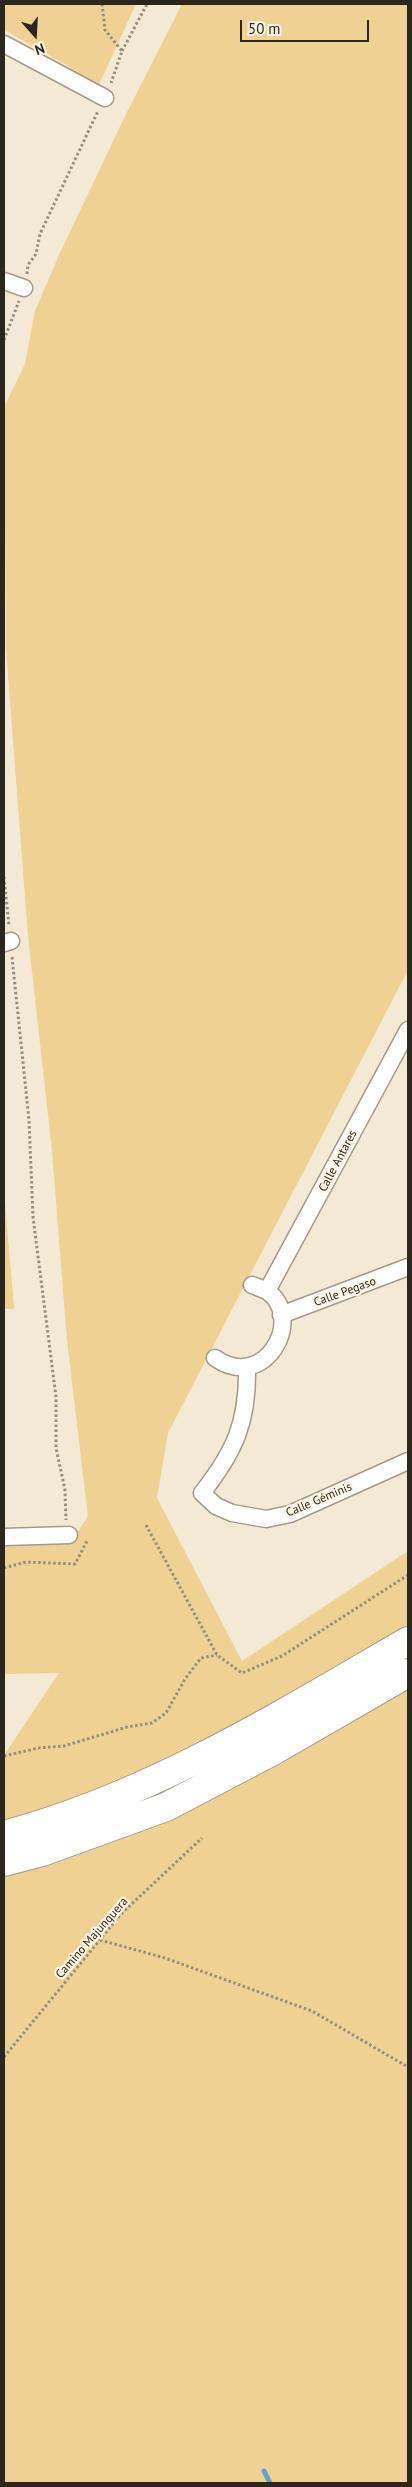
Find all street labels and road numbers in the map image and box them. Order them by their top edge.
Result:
street label: Calle Antares [316,1128,360,1194]
street label: Calle Pegaso [312,1274,378,1310]
street label: Calle Géminis [284,1480,354,1520]
street label: Camino Majunquera [53,1895,131,1981]

